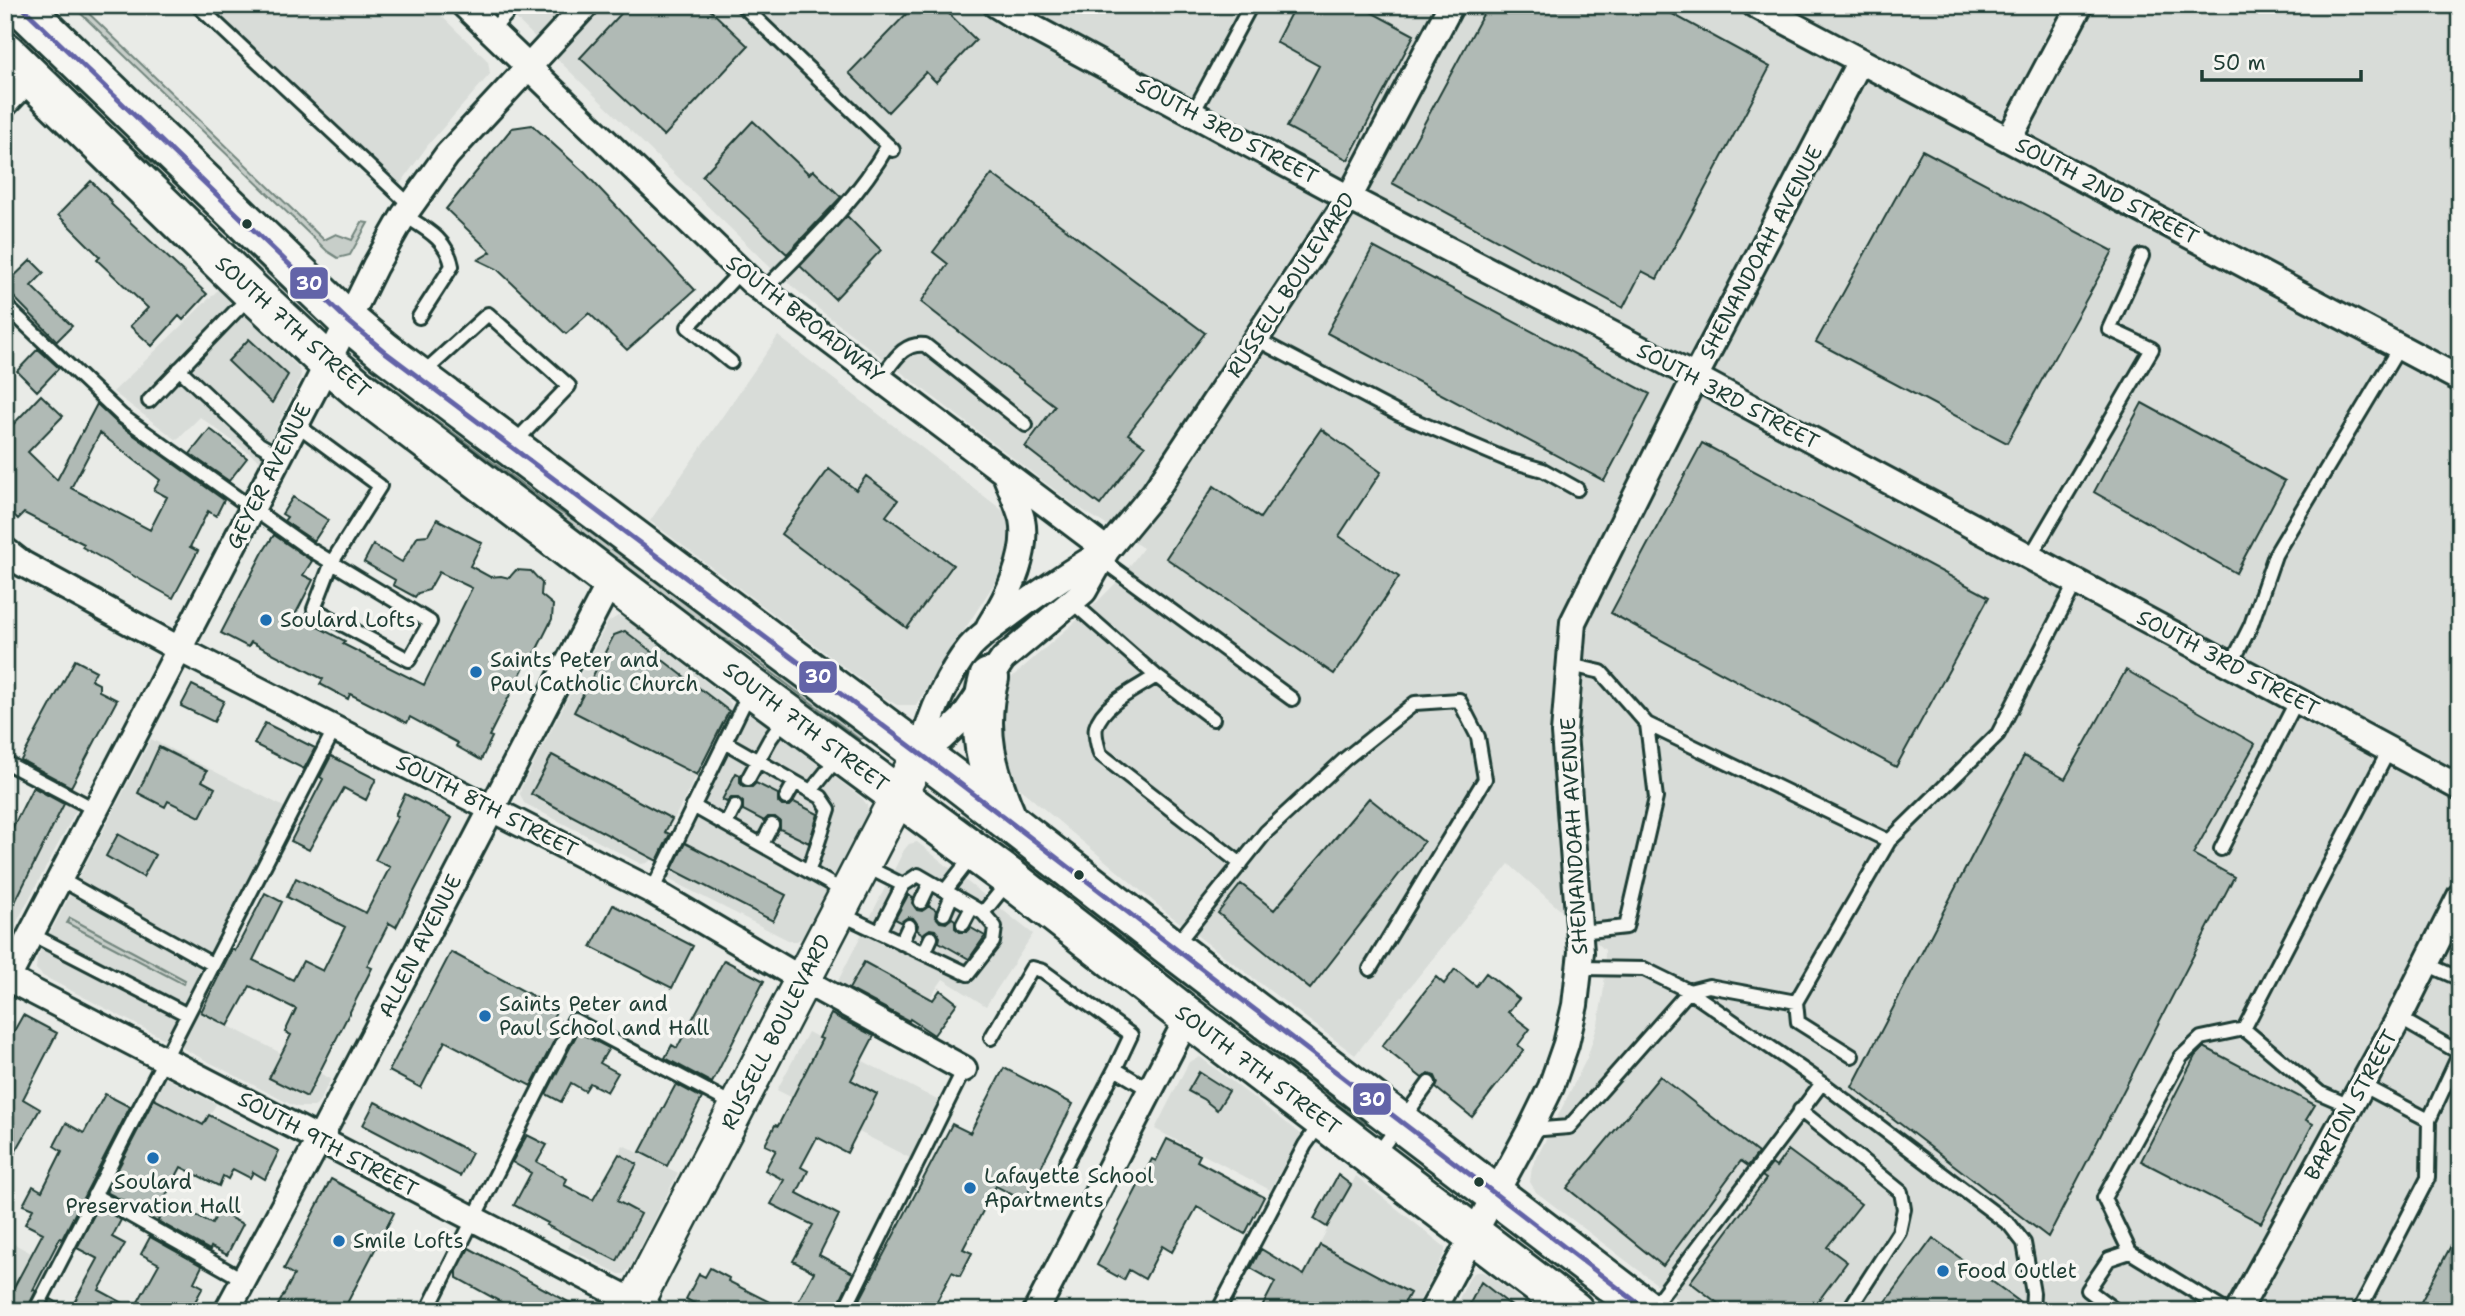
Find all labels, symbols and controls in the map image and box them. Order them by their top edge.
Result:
scale bar [2202,38,2362,82]
text: 50 m [2213,49,2266,77]
street label: SOUTH 3RD STREET [1131,71,1323,191]
street label: SOUTH 2ND STREET [2010,131,2204,251]
street label: SHENANDOAH AVENUE [1693,140,1829,364]
street label: RUSSELL BOULEVARD [1221,187,1361,383]
unlabelled marker [240,217,254,231]
street label: SOUTH BROADWAY [720,249,890,390]
street label: SOUTH 7TH STREET [209,250,377,404]
line badge: 30 [289,266,329,300]
text: 30 [296,271,322,296]
street label: SOUTH 3RD STREET [1632,336,1824,456]
street label: GEYER AVENUE [220,398,318,554]
street label: SOUTH 3RD STREET [2132,603,2324,723]
place label: Soulard Lofts [280,606,416,634]
marker: Soulard Lofts [258,612,274,628]
place label: Saints Peter and Paul Catholic Church [490,646,698,698]
street label: SOUTH 7TH STREET [718,656,894,798]
line badge: 30 [798,660,838,694]
marker: Saints Peter and Paul Catholic Church [468,664,484,680]
text: 30 [805,664,831,689]
street label: SHENANDOAH AVENUE [1554,716,1594,956]
street label: SOUTH 8TH STREET [391,748,583,864]
unlabelled marker [1072,868,1086,882]
street label: ALLEN AVENUE [372,870,468,1022]
street label: RUSSELL BOULEVARD [715,930,837,1134]
place label: Saints Peter and Paul School and Hall [499,990,710,1042]
street label: SOUTH 7TH STREET [1170,999,1346,1141]
marker: Saints Peter and Paul School and Hall [477,1008,493,1024]
street label: BARTON STREET [2298,1025,2404,1185]
line badge: 30 [1352,1082,1392,1116]
street label: SOUTH 9TH STREET [233,1085,423,1203]
text: 30 [1359,1087,1385,1112]
marker: Soulard Preservation Hall [145,1150,161,1166]
place label: Lafayette School Apartments [984,1162,1154,1214]
place label: Soulard Preservation Hall [66,1168,241,1220]
unlabelled marker [1472,1175,1486,1189]
marker: Lafayette School Apartments [962,1180,978,1196]
place label: Smile Lofts [353,1227,464,1255]
marker: Smile Lofts [331,1233,347,1249]
place label: Food Outlet [1957,1257,2077,1285]
marker: Food Outlet [1935,1263,1951,1279]

